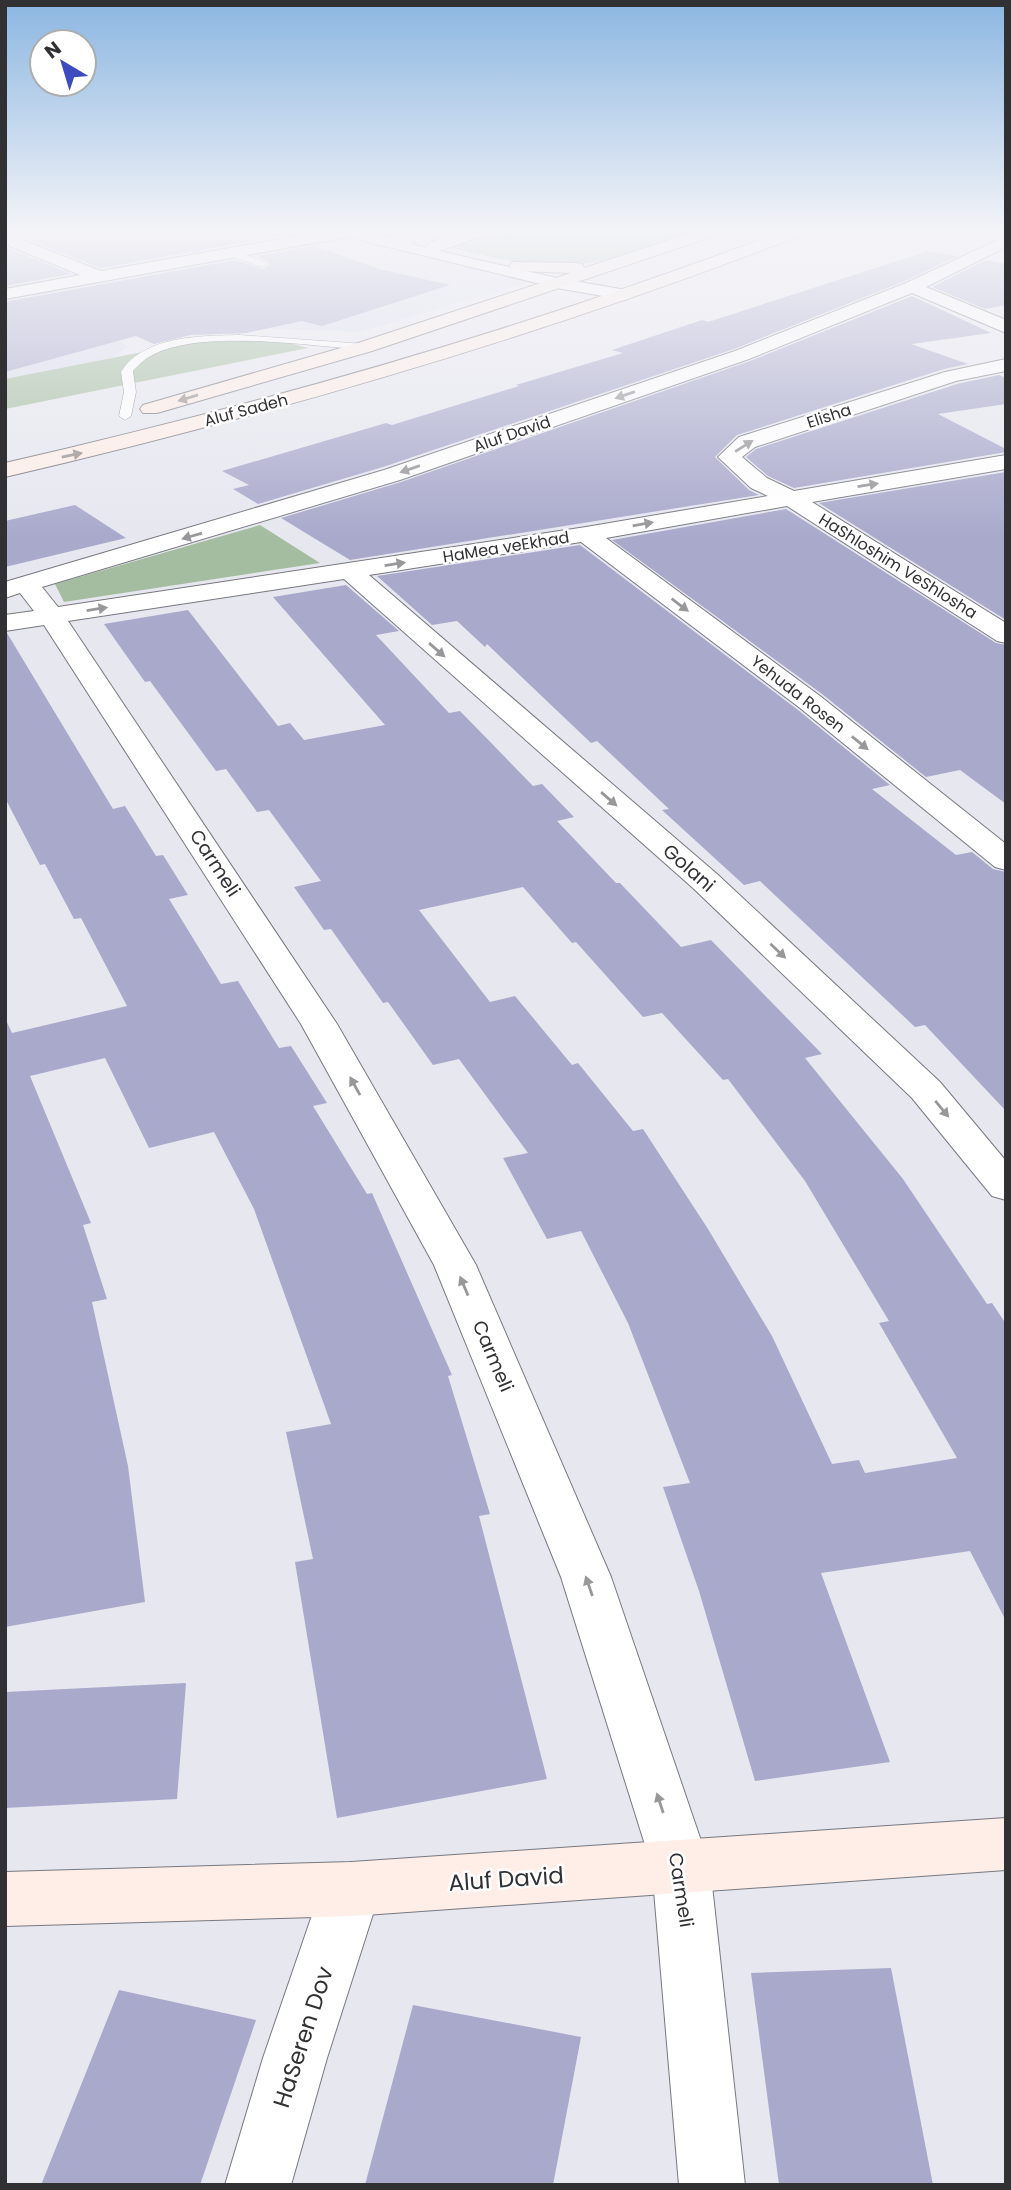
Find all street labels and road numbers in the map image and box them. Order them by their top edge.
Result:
street label: Aluf Sadeh [202,388,290,432]
street label: Elisha [804,398,854,434]
street label: Aluf David [470,410,554,458]
street label: HaShloshim VeShlosha [814,508,982,624]
street label: HaMea veEkhad [441,526,571,568]
street label: Yehuda Rosen [746,650,850,738]
street label: Carmeli [183,824,247,902]
street label: Golani [657,838,721,898]
street label: Carmeli [466,1316,520,1396]
street label: Carmeli [662,1851,700,1929]
street label: Aluf David [447,1859,565,1899]
street label: HaSeren Dov [265,1962,341,2112]

